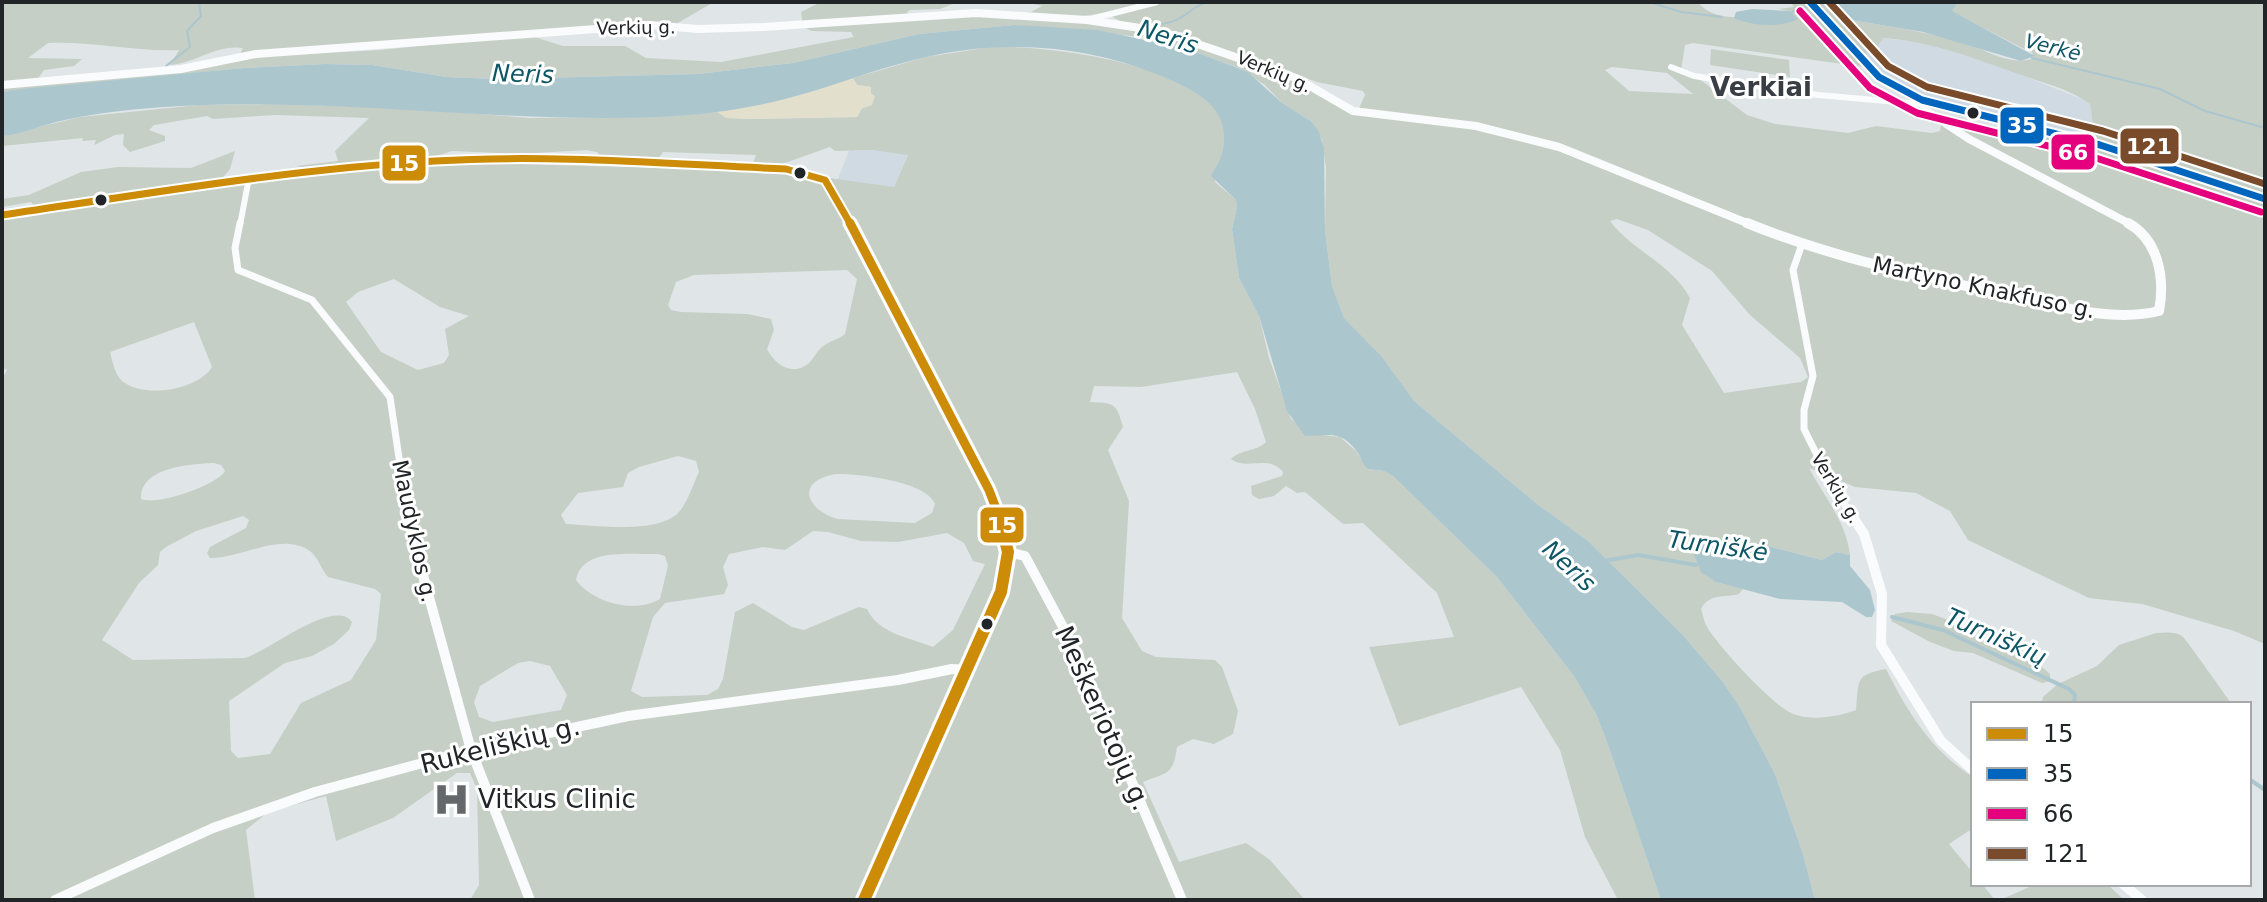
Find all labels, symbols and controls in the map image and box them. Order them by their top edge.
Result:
water label: Neris [1134,14,1202,60]
street label: Verkių g. [596,16,676,39]
water label: Verkė [2022,28,2084,66]
street label: Verkių g. [1234,46,1315,97]
water label: Neris [492,59,554,89]
district label: Verkiai [1710,72,1812,102]
unlabelled marker [1965,105,1981,121]
line badge: 35 [1999,106,2045,145]
text: 35 [2007,113,2037,138]
line badge: 121 [2119,127,2180,165]
line badge: 66 [2050,133,2096,171]
text: 121 [2126,134,2172,159]
text: 66 [2058,140,2088,165]
line badge: 15 [381,144,427,182]
text: 15 [389,151,419,176]
unlabelled marker [792,165,808,181]
unlabelled marker [93,192,109,208]
street label: Martyno Knakfuso g. [1870,252,2097,323]
street label: Verkių g. [1807,448,1866,527]
street label: Maudyklos g. [387,458,442,605]
line badge: 15 [979,506,1025,544]
text: 15 [987,513,1017,538]
water label: Turniškė [1666,525,1770,567]
water label: Neris [1537,535,1601,597]
water label: Turniškių [1941,602,2051,672]
unlabelled marker [979,616,995,632]
street label: Meškeriotojų g. [1049,621,1157,815]
legend [1971,702,2251,886]
street label: Rukeliškių g. [417,711,583,779]
text: 15 [2043,720,2074,748]
text: 35 [2043,760,2074,788]
hospital icon: Vitkus Clinic [433,780,471,818]
place label: Vitkus Clinic [478,784,636,814]
text: 66 [2043,800,2074,828]
text: 121 [2043,840,2089,868]

